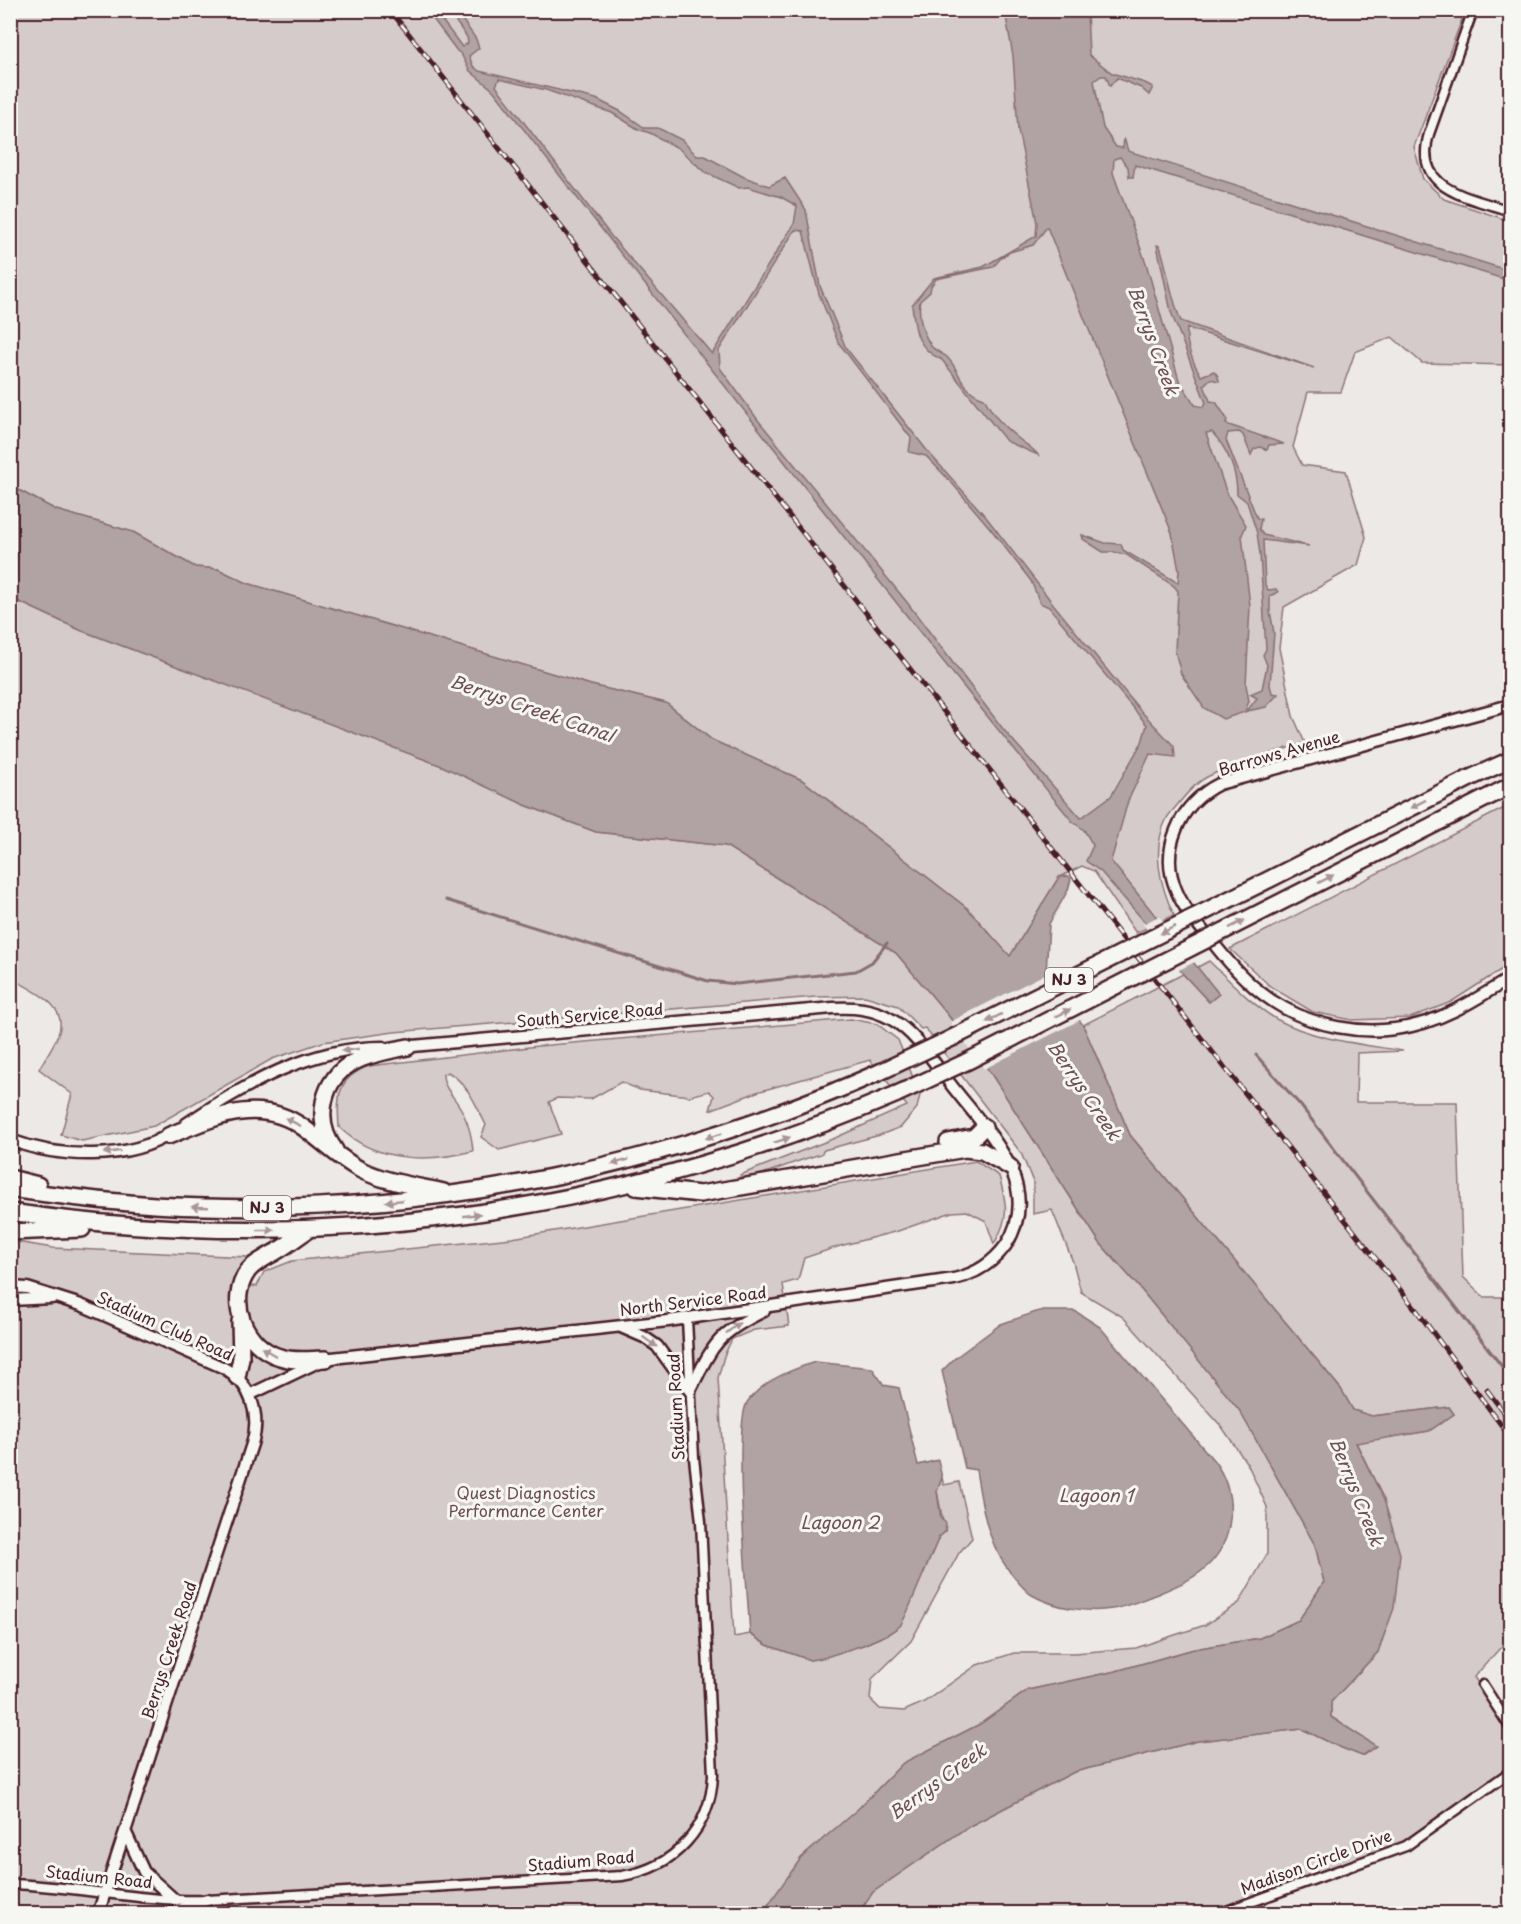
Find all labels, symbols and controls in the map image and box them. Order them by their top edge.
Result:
water label: Berrys Creek [1122,282,1187,400]
water label: Berrys Creek Canal [447,667,621,749]
street label: Barrows Avenue [1215,723,1343,781]
one-way arrow [1409,800,1426,809]
one-way arrow [1317,874,1334,884]
one-way arrow [1228,920,1245,929]
one-way arrow [1159,925,1176,935]
road number: NJ 3 [1045,968,1093,992]
street label: South Service Road [516,996,664,1032]
one-way arrow [1054,1008,1071,1018]
one-way arrow [985,1013,1002,1022]
water label: Berrys Creek [1042,1035,1129,1146]
one-way arrow [340,1045,359,1054]
one-way arrow [285,1118,302,1127]
one-way arrow [705,1131,723,1141]
one-way arrow [774,1134,792,1144]
one-way arrow [102,1147,121,1156]
one-way arrow [611,1158,629,1168]
road number: NJ 3 [243,1196,291,1220]
one-way arrow [385,1196,404,1206]
one-way arrow [190,1203,209,1212]
one-way arrow [462,1210,481,1219]
one-way arrow [257,1225,276,1235]
street label: North Service Road [618,1279,768,1321]
street label: Stadium Club Road [93,1284,237,1366]
one-way arrow [725,1321,741,1334]
one-way arrow [642,1336,658,1347]
one-way arrow [261,1346,277,1357]
street label: Stadium Road [660,1353,690,1461]
water label: Berrys Creek [1323,1433,1392,1551]
park label: Quest Diagnostics Performance Center [448,1480,604,1522]
water label: Lagoon 1 [1059,1481,1136,1508]
water label: Lagoon 2 [800,1508,881,1535]
street label: Berrys Creek Road [134,1578,202,1722]
water label: Berrys Creek [883,1736,992,1825]
street label: Madison Circle Drive [1237,1823,1395,1900]
street label: Stadium Road [526,1843,635,1877]
street label: Stadium Road [44,1858,154,1894]

